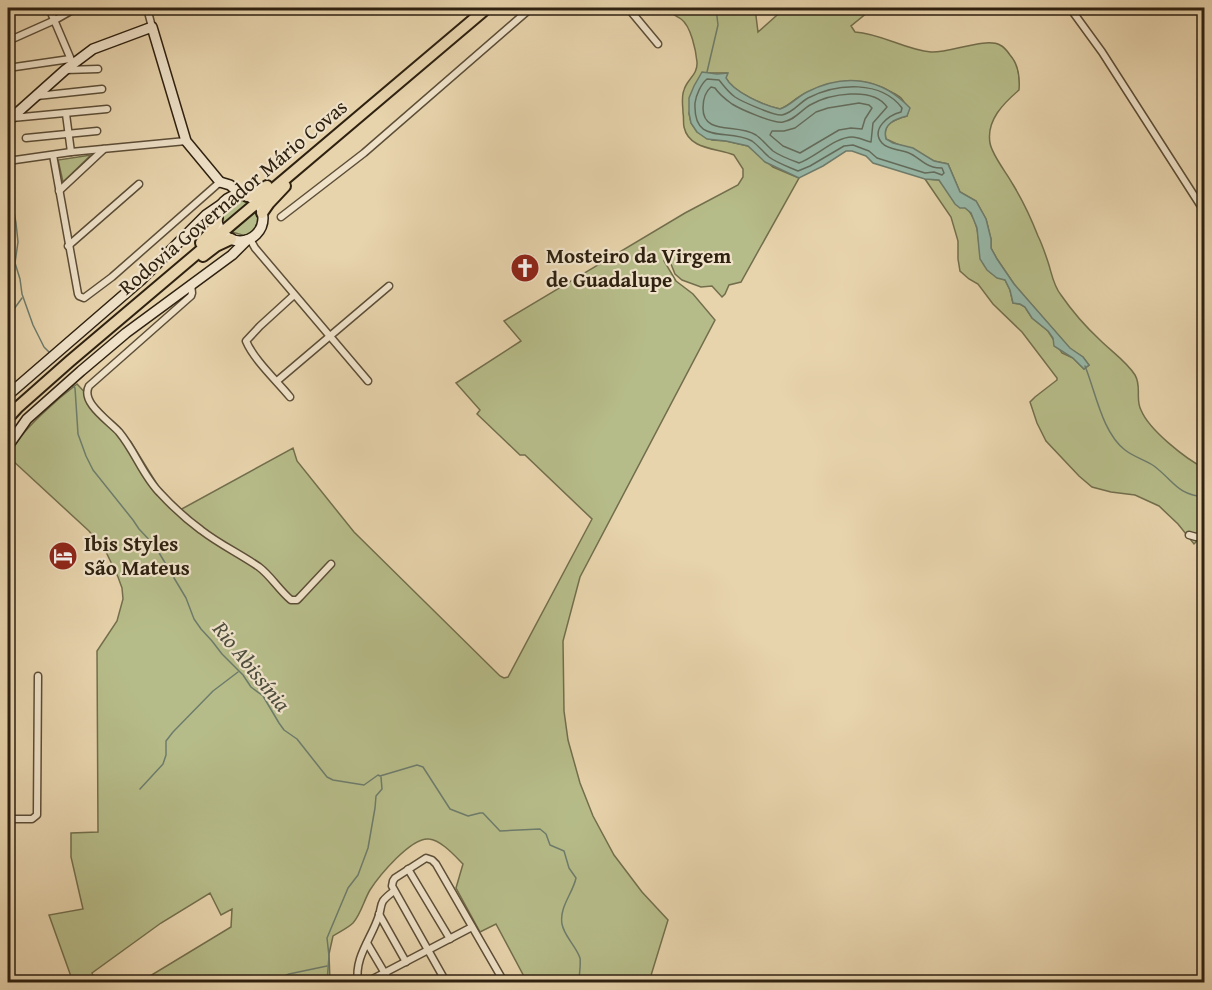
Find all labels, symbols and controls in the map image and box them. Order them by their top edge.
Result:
street label: Rodovia Governador Mário Covas [112,91,354,302]
place label: Mosteiro da Virgem de Guadalupe [546,240,731,295]
church icon: Mosteiro da Virgem de Guadalupe [509,252,541,284]
place label: Ibis Styles São Mateus [84,528,190,583]
hotel icon: Ibis Styles São Mateus [47,540,79,572]
water label: Rio Abissínia [205,613,299,718]

